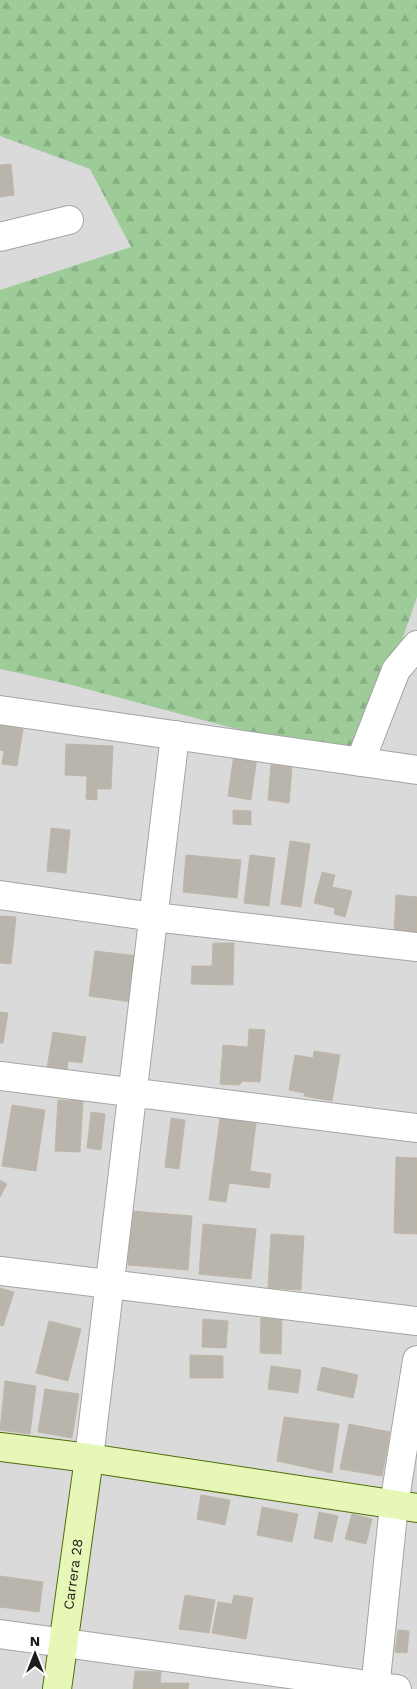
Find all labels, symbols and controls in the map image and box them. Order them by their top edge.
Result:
street label: Carrera 28 [60,1538,86,1611]
north arrow [10,1629,60,1679]
text: N [30,1633,40,1649]

